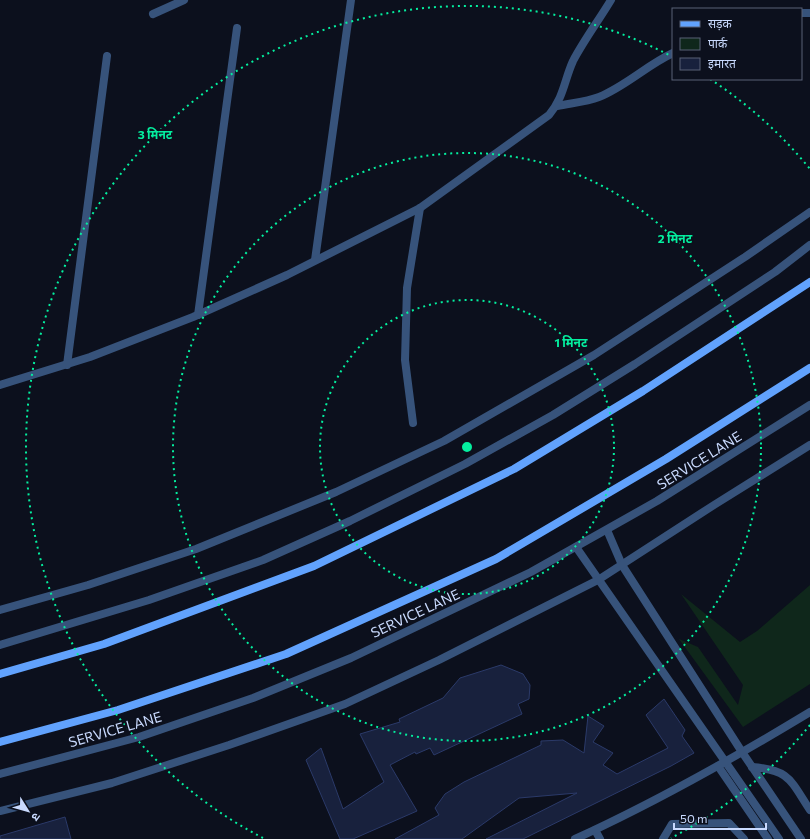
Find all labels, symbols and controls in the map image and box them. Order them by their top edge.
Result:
legend [672,8,802,80]
text: सड़क [708,16,733,31]
text: पार्क [708,36,728,50]
text: इमारत [708,56,737,71]
text: 3 मिनट [138,127,173,141]
text: 2 मिनट [658,231,693,245]
text: 1 मिनट [555,335,588,349]
street label: SERVICE LANE [654,427,744,493]
centre of rings [460,440,474,454]
street label: SERVICE LANE [368,585,462,641]
street label: SERVICE LANE [66,708,164,750]
north arrow [8,791,48,831]
scale bar [674,805,766,831]
text: उ [29,811,44,824]
text: 50 m [680,811,708,825]

